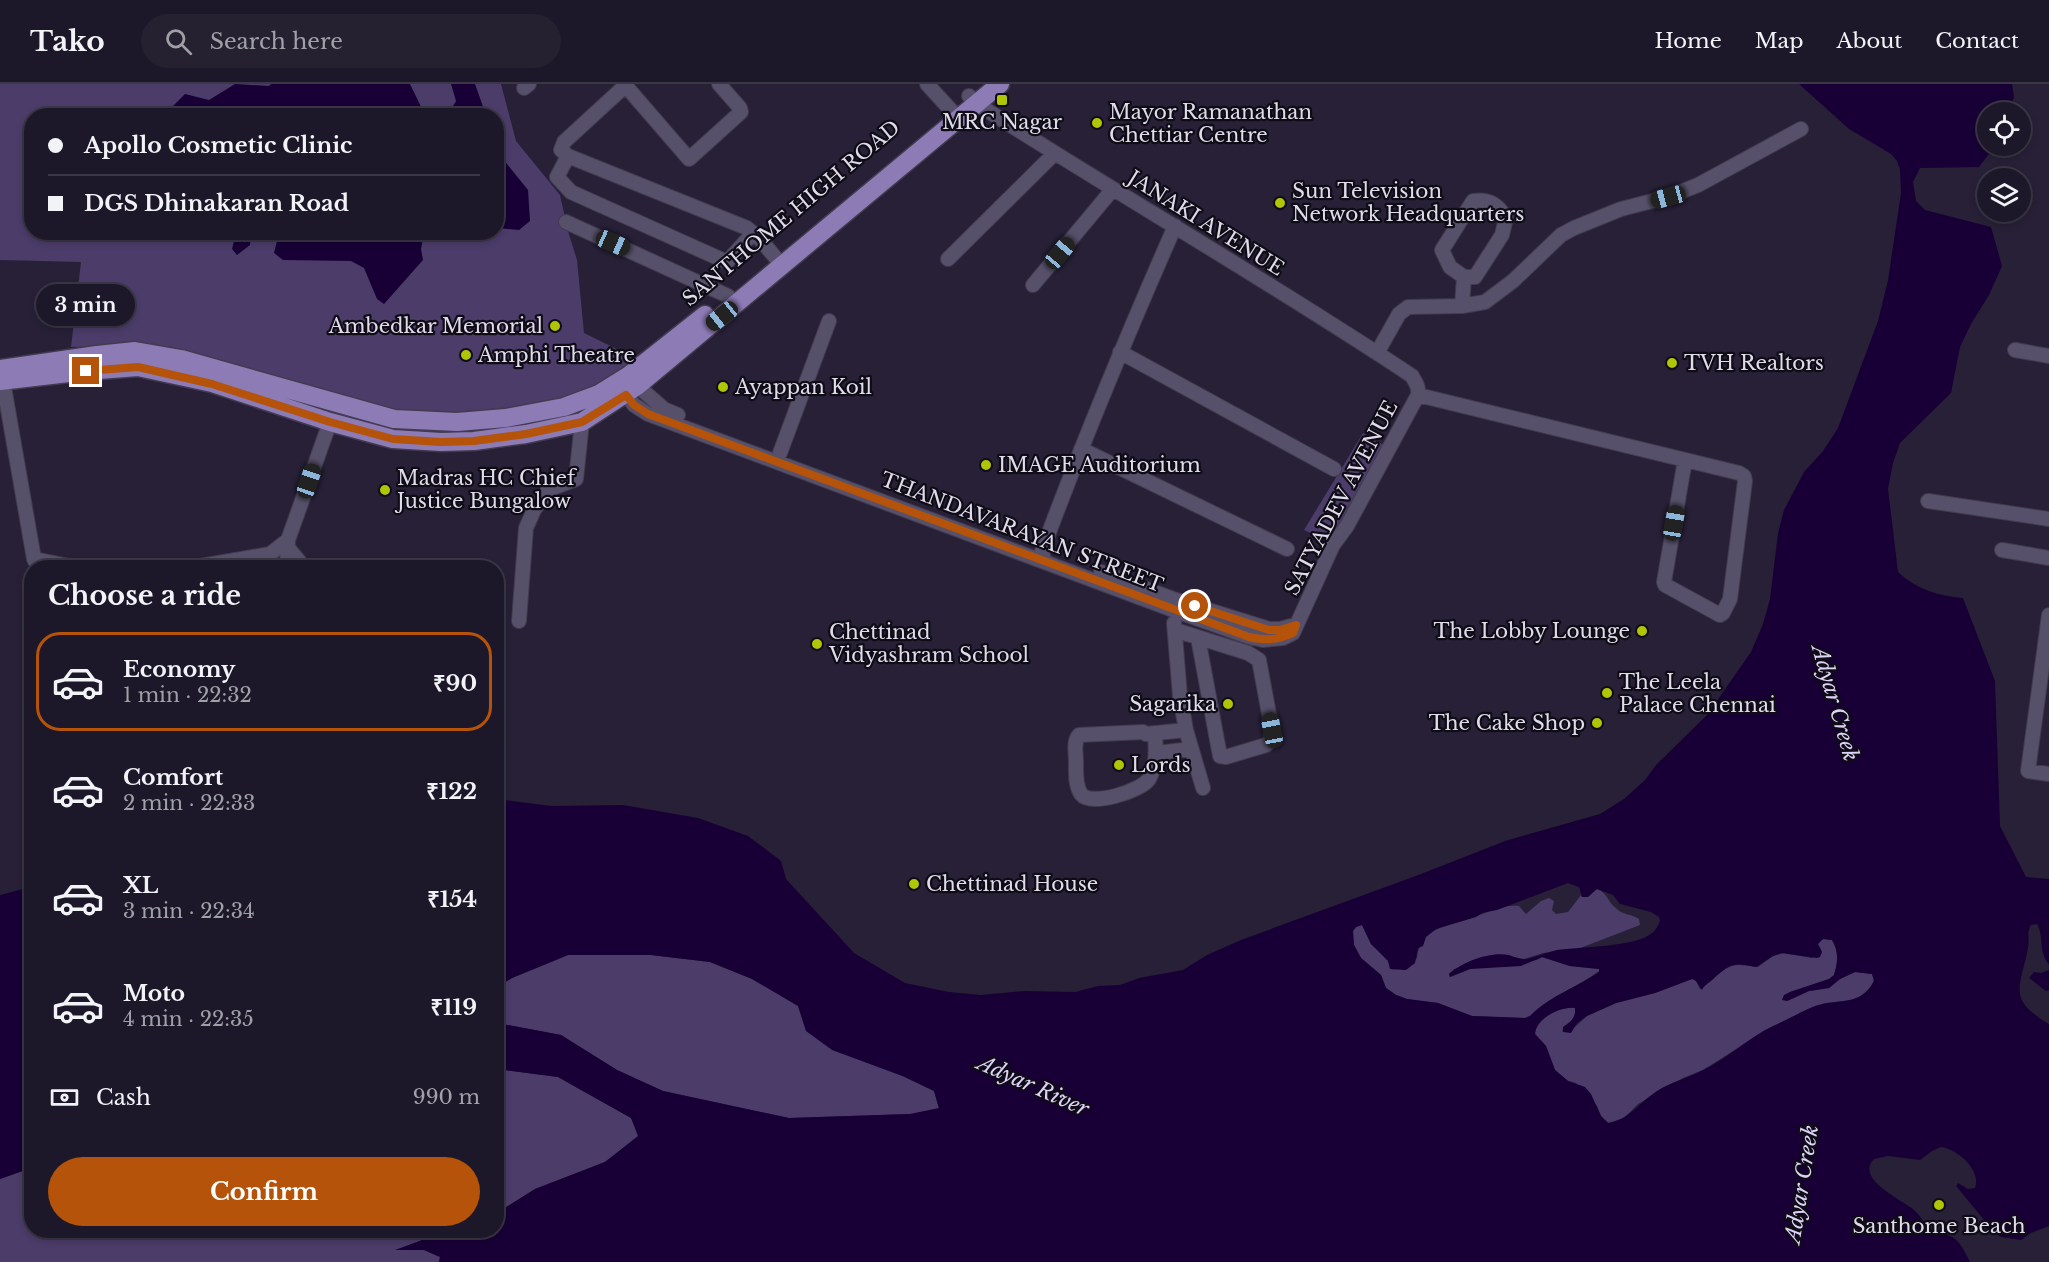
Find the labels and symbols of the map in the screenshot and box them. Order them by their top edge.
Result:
marker: MRC Nagar [995,93,1009,107]
place label: Mayor Ramanathan Chettiar Centre [1109,100,1312,147]
place label: MRC Nagar [942,110,1062,134]
street label: SANTHOME HIGH ROAD [678,115,904,311]
marker: Mayor Ramanathan Chettiar Centre [1090,116,1104,130]
street label: JANAKI AVENUE [1121,164,1288,281]
place label: Sun Television Network Headquarters [1292,179,1524,226]
car [1648,184,1688,210]
marker: Sun Television Network Headquarters [1273,196,1287,210]
car [593,227,633,259]
car [1042,233,1078,273]
callout: 3 min [36,284,136,326]
car [702,298,742,334]
place label: Ambedkar Memorial [328,314,543,338]
marker: Ambedkar Memorial [548,319,562,333]
place label: Amphi Theatre [477,343,635,367]
marker: Amphi Theatre [459,348,473,362]
place label: TVH Realtors [1684,351,1824,375]
marker: TVH Realtors [1665,356,1679,370]
route end [72,357,99,384]
place label: Ayappan Koil [734,375,872,399]
marker: Ayappan Koil [716,380,730,394]
street label: SATYADEV AVENUE [1279,397,1403,599]
place label: IMAGE Auditorium [998,453,1201,477]
marker: IMAGE Auditorium [979,458,993,472]
car [295,461,323,501]
place label: Madras HC Chief Justice Bungalow [394,466,578,513]
street label: THANDAVARAYAN STREET [877,467,1167,597]
marker: Madras HC Chief Justice Bungalow [378,483,392,497]
car [1662,504,1686,542]
route start [1181,592,1208,619]
place label: The Lobby Lounge [1434,619,1630,643]
place label: Chettinad Vidyashram School [828,620,1029,667]
marker: The Lobby Lounge [1635,624,1649,638]
marker: Chettinad Vidyashram School [810,637,824,651]
water label: Adyar Creek [1805,639,1864,764]
place label: The Leela Palace Chennai [1619,670,1776,717]
marker: The Leela Palace Chennai [1600,686,1614,700]
place label: Sagarika [1129,692,1217,716]
marker: Sagarika [1221,697,1235,711]
car [1260,711,1284,749]
place label: The Cake Shop [1429,711,1585,735]
marker: The Cake Shop [1590,716,1604,730]
place label: Lords [1131,753,1191,777]
marker: Lords [1112,758,1126,772]
place label: Chettinad House [926,872,1098,896]
marker: Chettinad House [907,877,921,891]
water label: Adyar River [971,1049,1094,1123]
water label: Adyar Creek [1779,1123,1824,1248]
marker: Santhome Beach [1932,1198,1946,1212]
place label: Santhome Beach [1852,1214,2026,1238]

